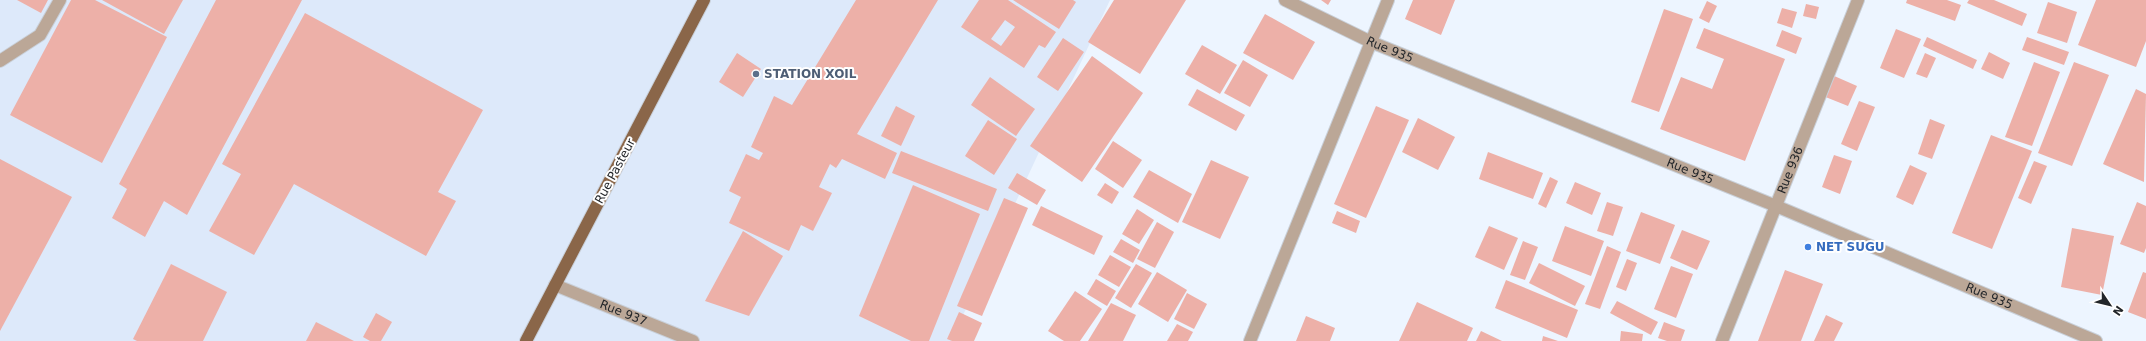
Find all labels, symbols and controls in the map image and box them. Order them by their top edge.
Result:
street label: Rue 935 [1364,34,1415,65]
place label: STATION XOIL [764,67,857,81]
marker: STATION XOIL [751,69,761,79]
street label: Rue Pasteur [592,136,638,206]
street label: Rue 936 [1774,144,1806,196]
street label: Rue 935 [1665,155,1716,187]
place label: NET SUGU [1816,240,1885,254]
marker: NET SUGU [1803,242,1813,252]
street label: Rue 935 [1964,280,2015,312]
north arrow [2090,285,2130,325]
street label: Rue 937 [598,297,649,329]
text: N [2110,303,2126,318]

